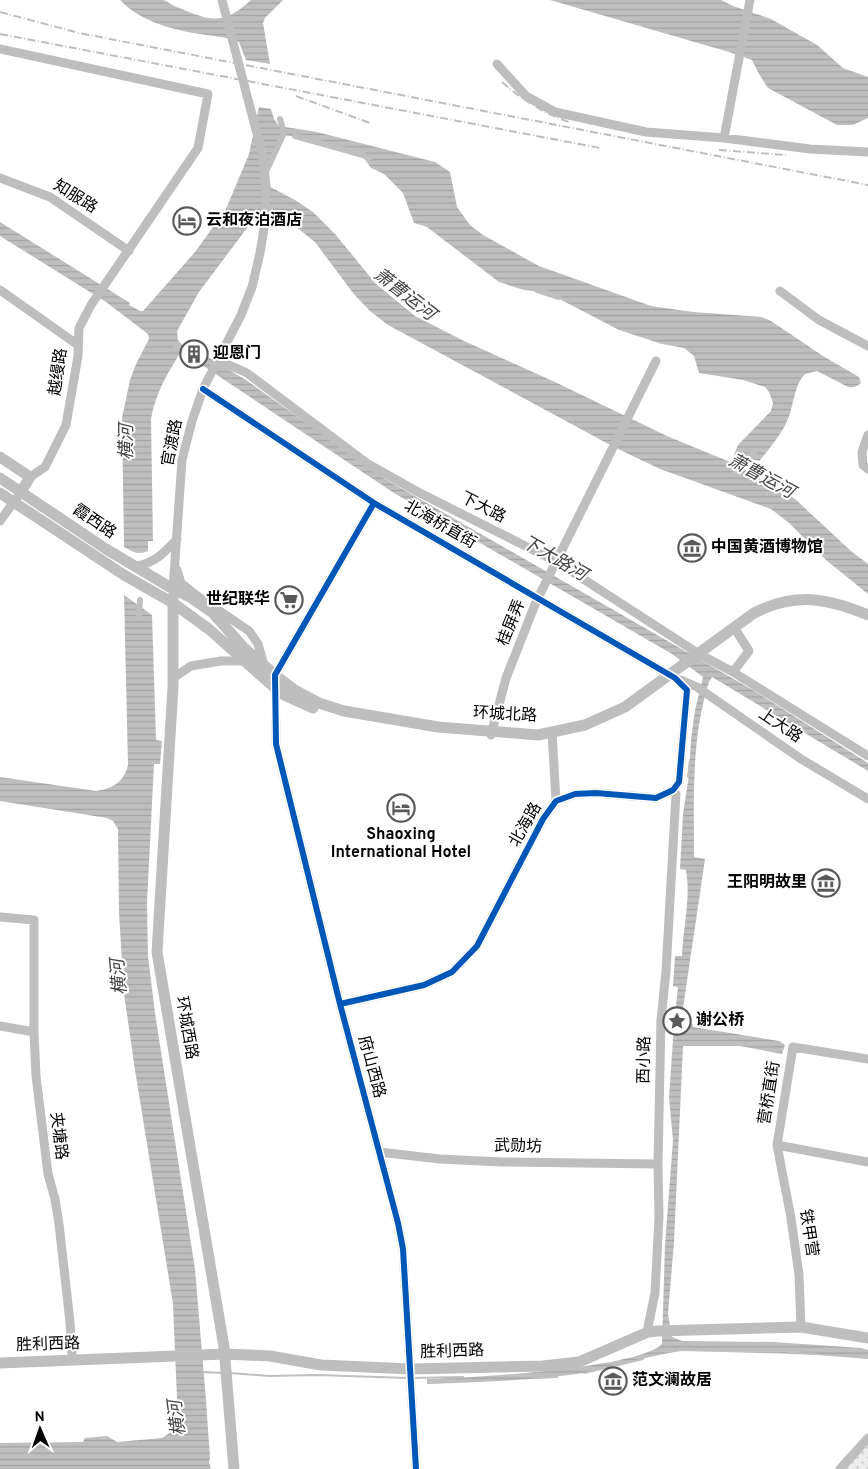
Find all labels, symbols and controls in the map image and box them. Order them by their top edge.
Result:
street label: 知服路 [49,176,101,218]
hotel icon: 云和夜泊酒店 [172,206,202,236]
place label: 云和夜泊酒店 [206,211,302,231]
water label: 萧曹运河 [369,264,442,328]
building icon: 迎恩门 [179,339,209,369]
place label: 迎恩门 [213,344,261,364]
street label: 越缦路 [46,347,72,397]
street label: 官渡路 [159,418,187,468]
water label: 横河 [116,421,139,460]
water label: 萧曹运河 [724,449,801,506]
street label: 下大路 [457,488,509,528]
street label: 北海桥直街 [400,496,480,554]
street label: 霞西路 [69,500,119,544]
water label: 下大路河 [517,531,594,588]
museum icon: 中国黄酒博物馆 [677,533,707,563]
place label: 中国黄酒博物馆 [711,537,823,558]
supermarket icon: 世纪联华 [274,585,304,615]
place label: 世纪联华 [206,589,270,610]
street label: 桂屏弄 [494,597,530,649]
street label: 环城北路 [473,703,537,727]
street label: 上大路 [755,704,805,748]
hotel icon: Shaoxing International Hotel [386,793,416,823]
street label: 北海路 [505,799,547,851]
place label: Shaoxing International Hotel [331,825,471,863]
museum icon: 王阳明故里 [811,868,841,898]
place label: 王阳明故里 [727,873,807,893]
water label: 横河 [107,955,133,996]
street label: 环城西路 [171,995,201,1061]
place icon: 谢公桥 [662,1006,692,1036]
place label: 谢公桥 [696,1010,745,1031]
street label: 府山西路 [353,1033,389,1101]
street label: 西小路 [635,1036,655,1084]
street label: 营桥直街 [755,1060,785,1126]
street label: 夹塘路 [45,1111,71,1161]
street label: 武勋坊 [494,1137,542,1157]
street label: 铁甲营 [794,1208,822,1258]
street label: 胜利西路 [16,1334,80,1356]
street label: 胜利西路 [420,1341,484,1363]
museum icon: 范文澜故居 [598,1366,628,1396]
place label: 范文澜故居 [632,1371,712,1391]
water label: 横河 [164,1396,192,1437]
north arrow [15,1404,65,1454]
text: N [34,1409,45,1426]

